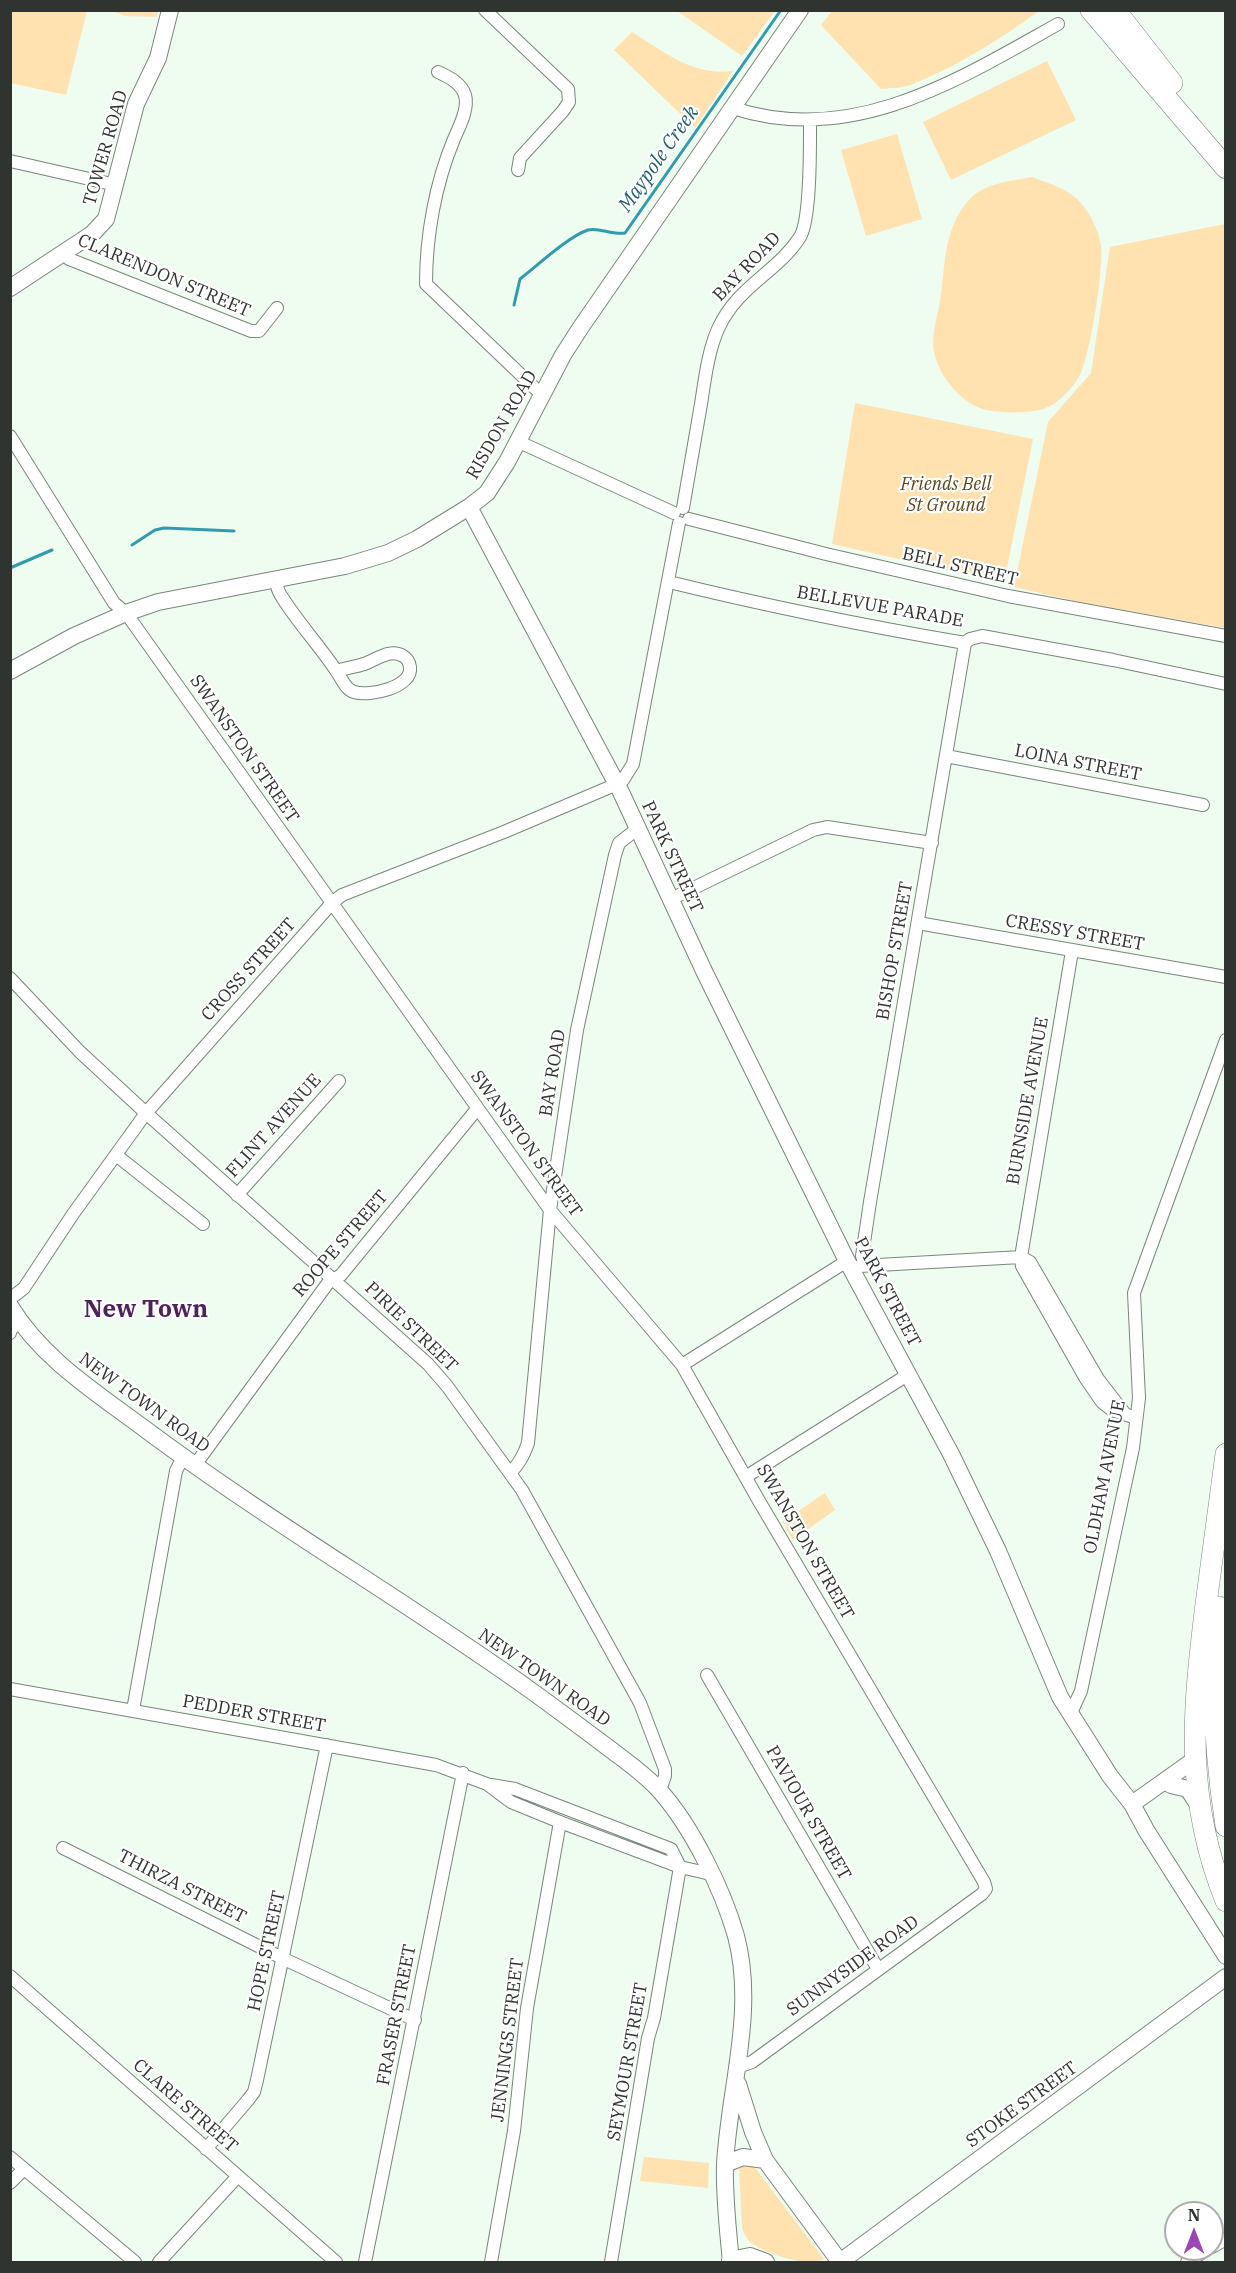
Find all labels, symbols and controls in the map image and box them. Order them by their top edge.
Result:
street label: TOWER ROAD [79,88,133,208]
water label: Maypole Creek [614,101,704,217]
street label: BAY ROAD [709,228,785,306]
street label: CLARENDON STREET [74,230,254,322]
street label: RISDON ROAD [462,367,542,483]
park label: Friends Bell St Ground [901,474,991,516]
street label: BELL STREET [900,543,1020,591]
street label: BELLEVUE PARADE [795,582,965,632]
street label: SWANSTON STREET [185,671,303,827]
street label: LOINA STREET [1013,740,1143,786]
street label: PARK STREET [637,798,707,916]
street label: BISHOP STREET [872,880,918,1022]
street label: CRESSY STREET [1004,910,1146,956]
street label: CROSS STREET [197,914,301,1026]
street label: BURNSIDE AVENUE [1003,1015,1053,1187]
street label: BAY ROAD [535,1028,571,1118]
street label: SWANSTON STREET [466,1067,586,1221]
street label: FLINT AVENUE [222,1070,326,1182]
street label: ROOPE STREET [289,1186,393,1302]
street label: PARK STREET [849,1234,925,1350]
street label: PIRIE STREET [360,1277,462,1377]
district label: New Town [84,1296,208,1324]
street label: NEW TOWN ROAD [74,1348,214,1458]
street label: OLDHAM AVENUE [1079,1398,1131,1556]
street label: SWANSTON STREET [752,1461,858,1623]
street label: NEW TOWN ROAD [474,1624,614,1732]
street label: PEDDER STREET [181,1691,327,1737]
street label: PAVIOUR STREET [761,1742,855,1884]
street label: THIRZA STREET [114,1845,250,1929]
street label: HOPE STREET [244,1889,290,2013]
street label: SUNNYSIDE ROAD [783,1911,923,2021]
street label: FRASER STREET [373,1943,421,2087]
street label: JENNINGS STREET [487,1957,529,2123]
street label: SEYMOUR STREET [603,1981,653,2143]
street label: CLARE STREET [128,2055,242,2157]
street label: STOKE STREET [962,2057,1082,2153]
north arrow [1164,2201,1224,2261]
text: N [1188,2205,1200,2225]

